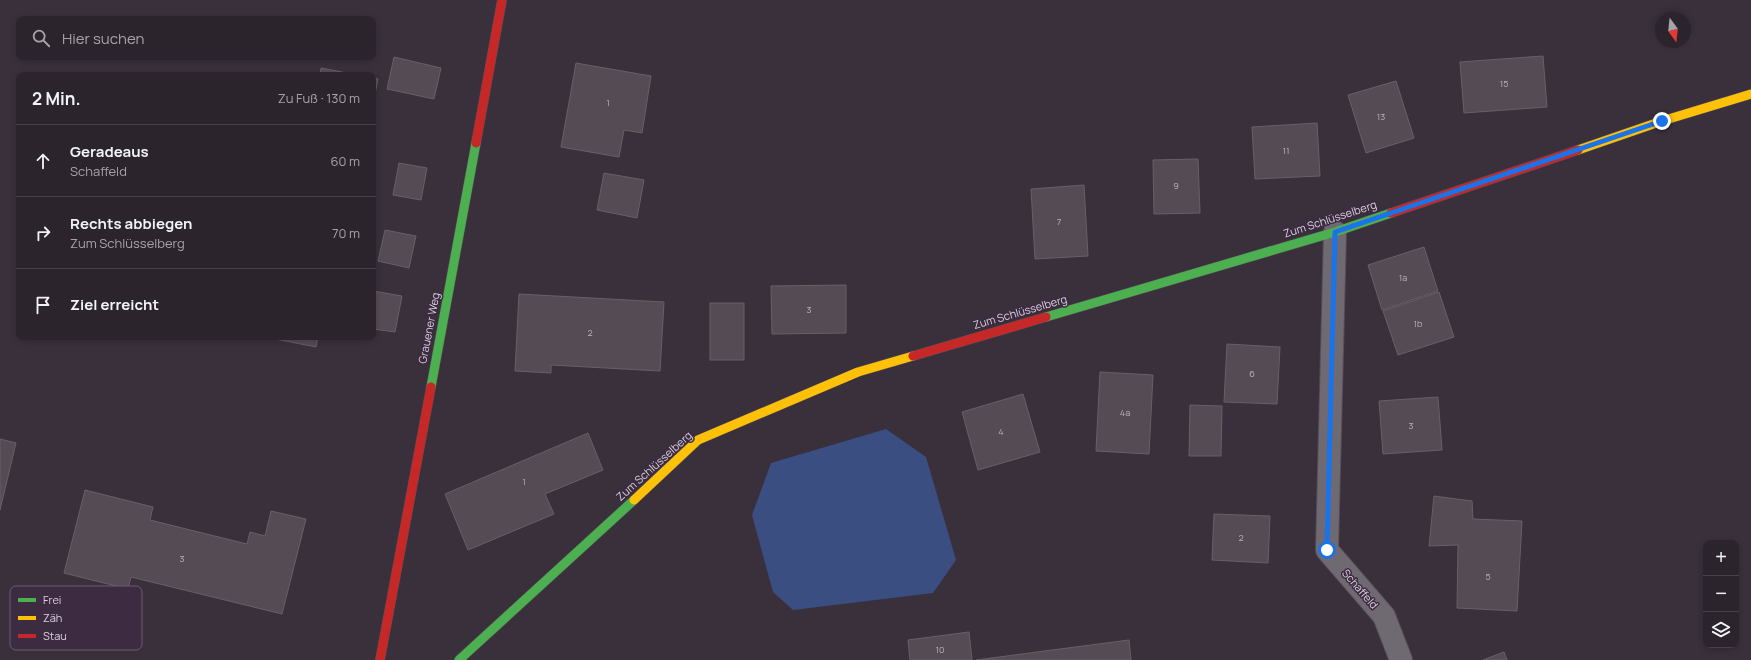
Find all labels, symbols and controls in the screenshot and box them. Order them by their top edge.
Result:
north arrow [1655,12,1691,48]
search box [16,16,376,60]
icon: search [30,27,52,49]
text: Hier suchen [62,28,144,49]
house number: 15 [1500,77,1508,90]
text: 2 Min. [32,87,81,110]
text: Zu Fuß · 130 m [278,89,360,107]
house number: 1 [606,96,610,109]
house number: 13 [1377,110,1385,123]
route end [1653,112,1671,130]
text: Geradeaus [70,141,149,162]
house number: 11 [1282,144,1290,157]
icon: ahead [32,150,54,172]
text: 60 m [330,152,360,170]
text: Schaffeld [70,162,127,180]
house number: 9 [1173,179,1179,192]
street label: Zum Schlüsselberg [1281,196,1378,241]
text: Rechts abbiegen [70,213,192,234]
house number: 7 [1057,215,1062,228]
icon: right [32,222,54,244]
text: 70 m [332,224,360,242]
text: Zum Schlüsselberg [70,234,185,252]
house number: 1a [1399,271,1407,284]
street label: Grauener Weg [414,291,443,365]
street label: Zum Schlüsselberg [971,291,1069,332]
icon: arrive [32,294,54,316]
text: Ziel erreicht [70,294,159,315]
house number: 3 [807,303,812,316]
house number: 1b [1414,317,1422,330]
house number: 2 [587,326,593,339]
house number: 6 [1249,367,1255,380]
house number: 4a [1120,406,1130,419]
house number: 3 [1409,419,1414,432]
house number: 4 [998,425,1004,438]
street label: Zum Schlüsselberg [613,428,695,504]
house number: 1 [522,475,526,488]
house number: 2 [1238,531,1244,544]
map controls [1703,540,1739,648]
button: + [1703,540,1739,576]
route start [1318,541,1336,559]
house number: 3 [180,552,185,565]
street label: Schaffeld [1339,566,1382,612]
house number: 5 [1485,570,1491,583]
button: − [1703,576,1739,612]
legend [10,586,142,650]
text: Frei [43,592,61,607]
text: Zäh [43,610,62,625]
button: layers [1703,612,1739,648]
text: Stau [43,628,67,643]
house number: 10 [936,643,945,656]

